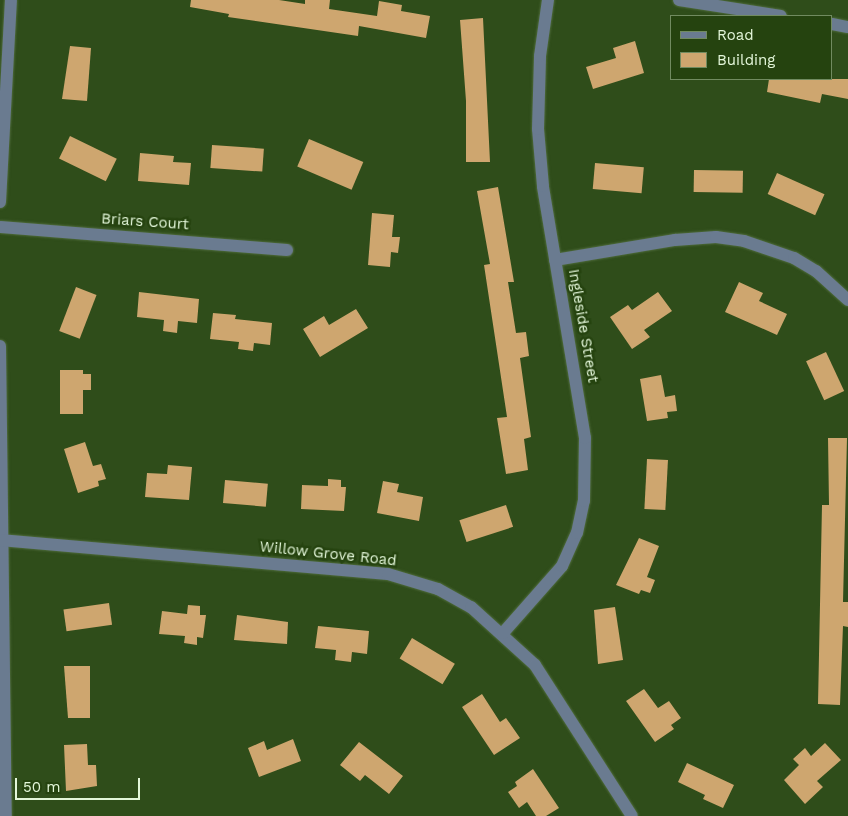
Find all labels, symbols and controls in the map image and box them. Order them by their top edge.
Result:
legend [670,15,833,80]
text: Road [717,26,754,44]
text: Building [717,51,775,69]
street label: Briars Court [101,210,189,234]
street label: Ingleside Street [564,268,602,384]
street label: Willow Grove Road [258,538,398,570]
scale bar [18,768,142,800]
text: 50 m [23,778,60,796]

